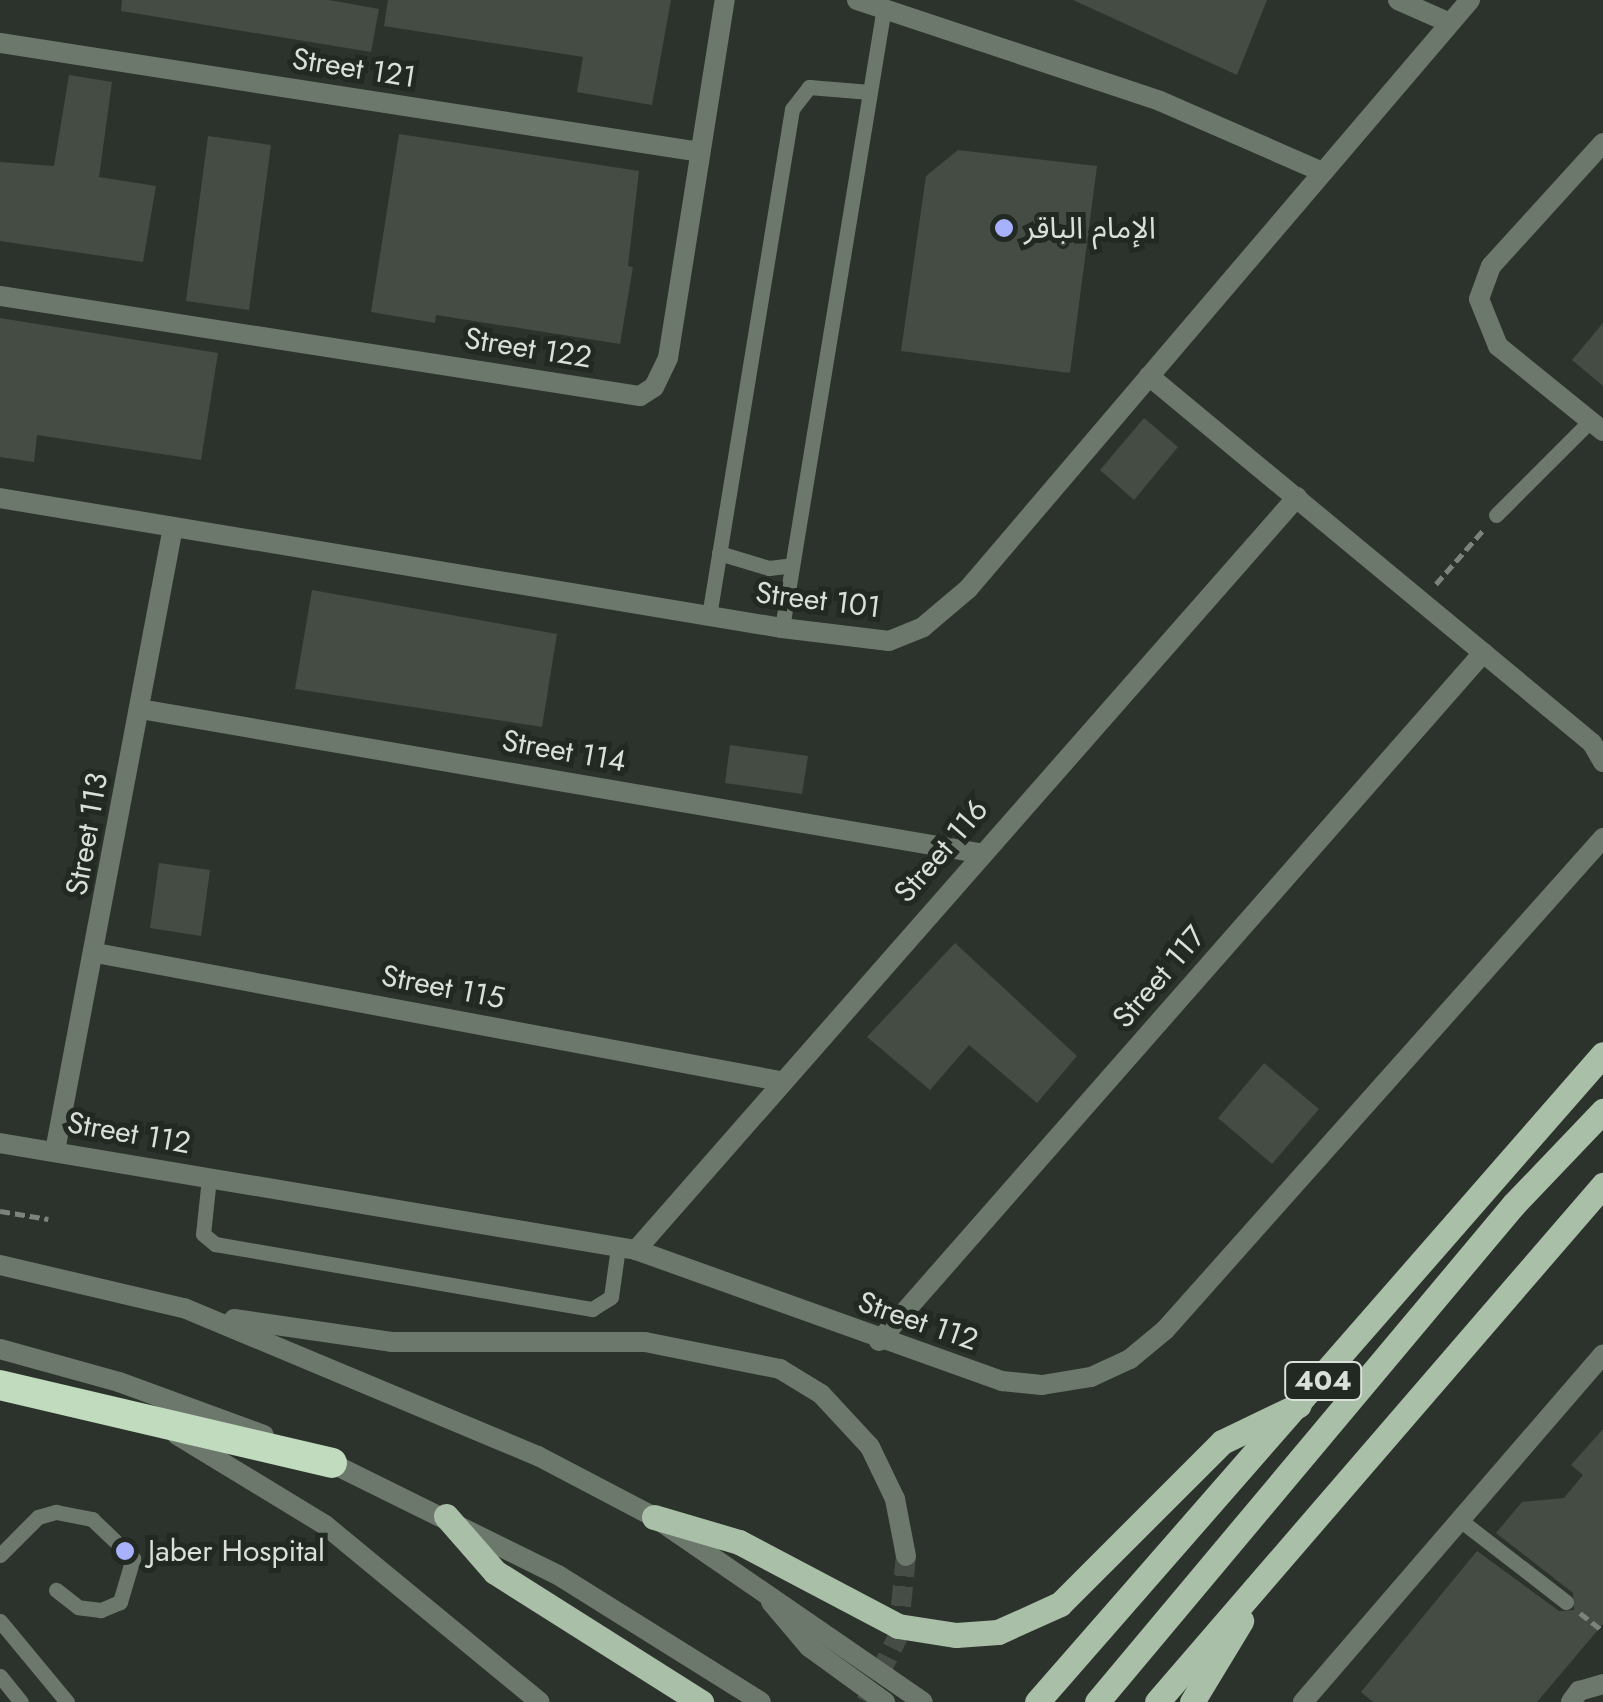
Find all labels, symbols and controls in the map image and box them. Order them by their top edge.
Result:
street label: Street 121 [290,40,418,96]
place label: الإمام الباقر [1024,210,1156,246]
marker: الإمام الباقر [993,217,1015,239]
street label: Street 122 [462,320,594,376]
street label: Street 101 [753,574,883,626]
street label: Street 114 [499,722,629,780]
street label: Street 113 [59,770,115,898]
street label: Street 116 [886,792,996,910]
street label: Street 117 [1105,919,1213,1035]
street label: Street 115 [378,957,508,1017]
street label: Street 112 [64,1104,194,1162]
street label: Street 112 [853,1284,983,1358]
road number: 404 [1283,1358,1363,1404]
place label: Jaber Hospital [148,1533,325,1569]
marker: Jaber Hospital [112,1538,138,1564]

